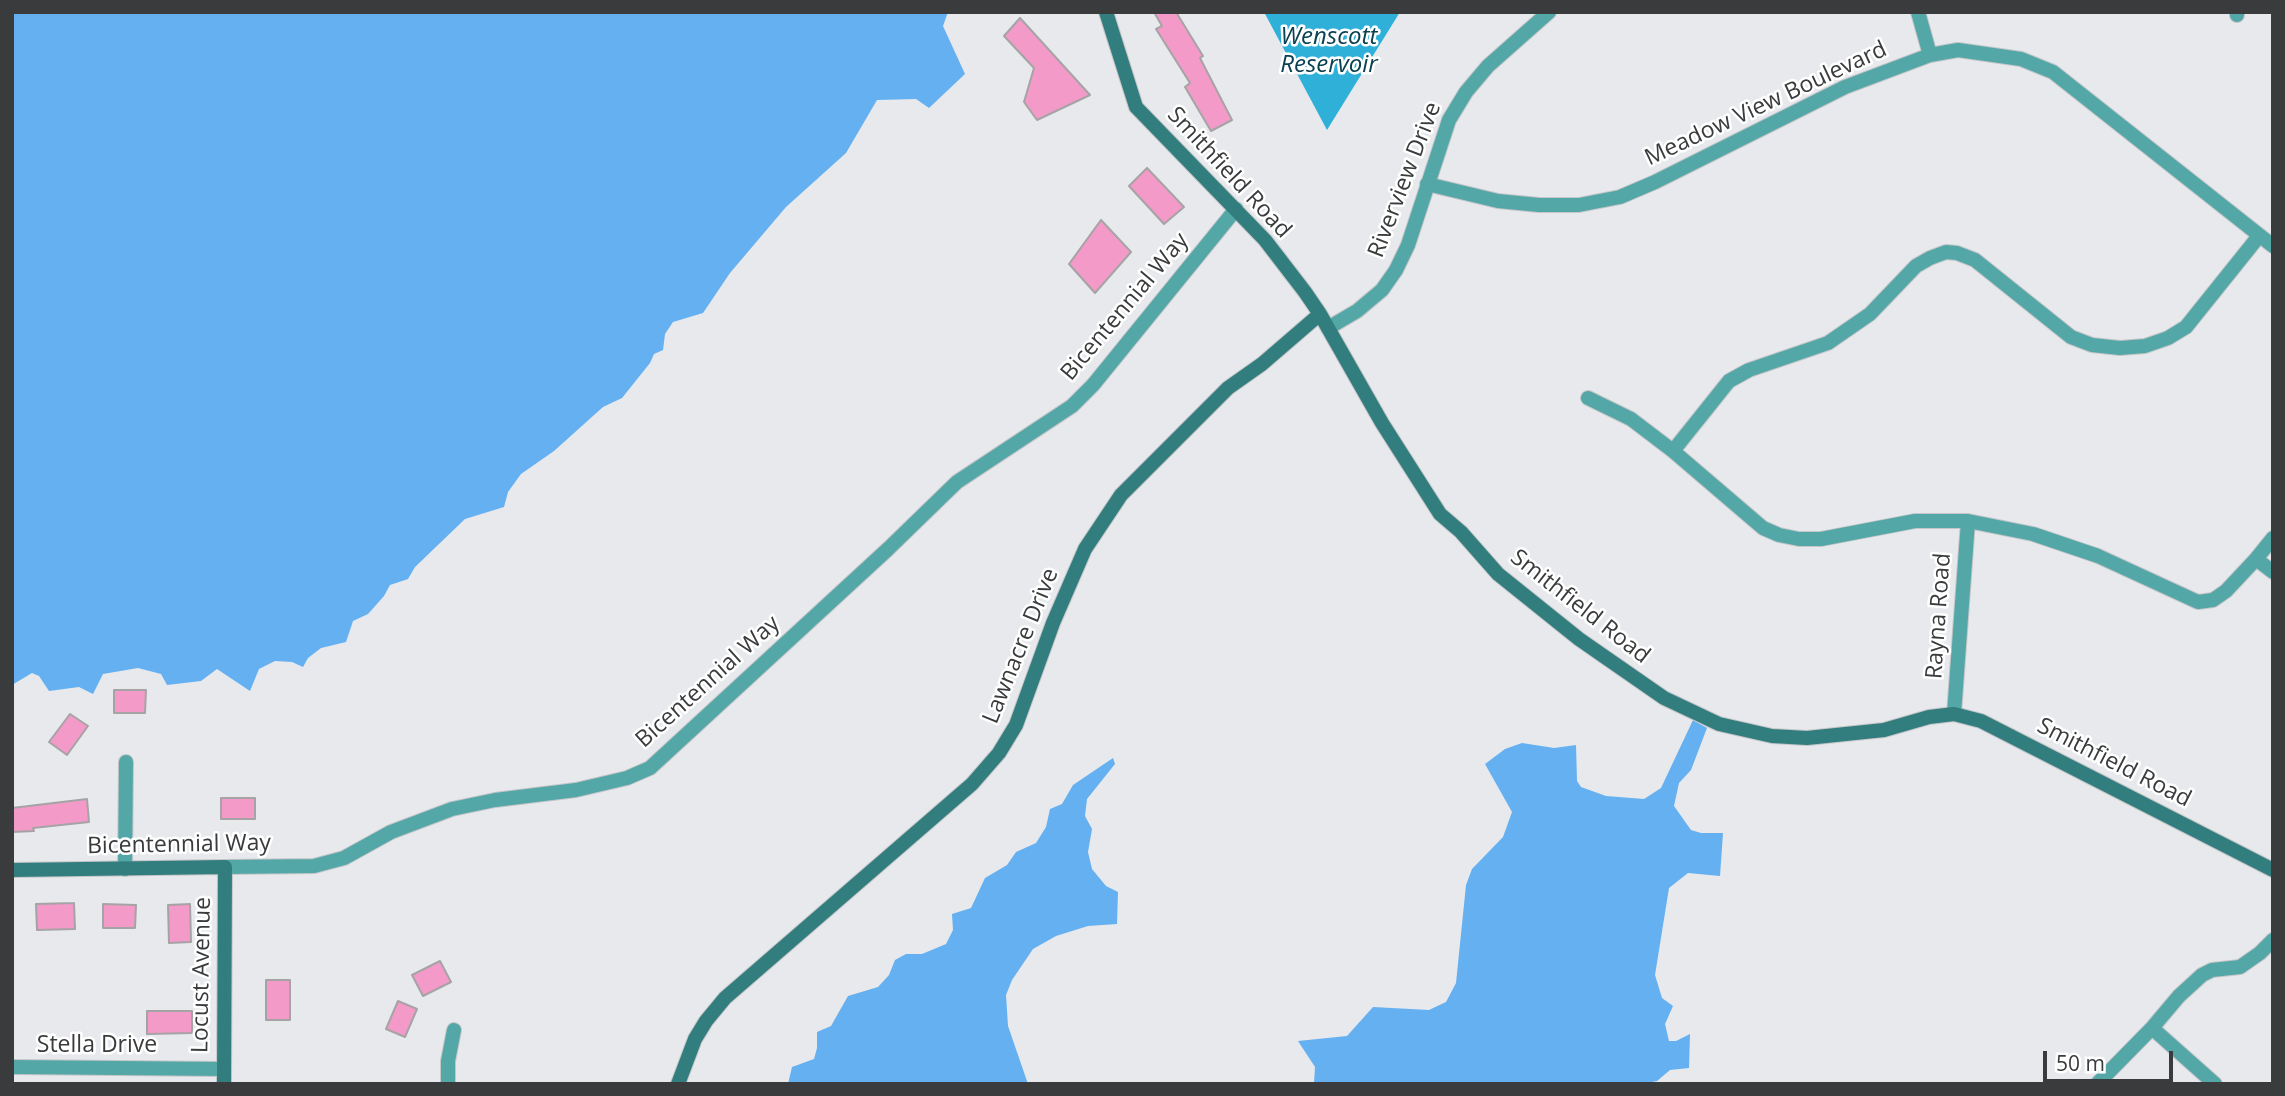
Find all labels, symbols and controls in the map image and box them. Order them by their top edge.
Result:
water label: Wenscott Reservoir [1280,23,1378,79]
street label: Meadow View Boulevard [1641,36,1891,172]
street label: Riverview Drive [1363,98,1447,262]
street label: Smithfield Road [1161,102,1297,244]
street label: Bicentennial Way [1055,228,1195,386]
street label: Smithfield Road [1505,544,1655,670]
street label: Rayna Road [1921,552,1957,680]
street label: Lawnacre Drive [977,564,1065,728]
street label: Bicentennial Way [630,610,786,754]
street label: Smithfield Road [2032,712,2196,814]
street label: Bicentennial Way [87,830,271,860]
street label: Locust Avenue [187,897,217,1053]
street label: Stella Drive [37,1031,157,1059]
scale bar [2047,1036,2176,1080]
text: 50 m [2056,1049,2105,1077]

